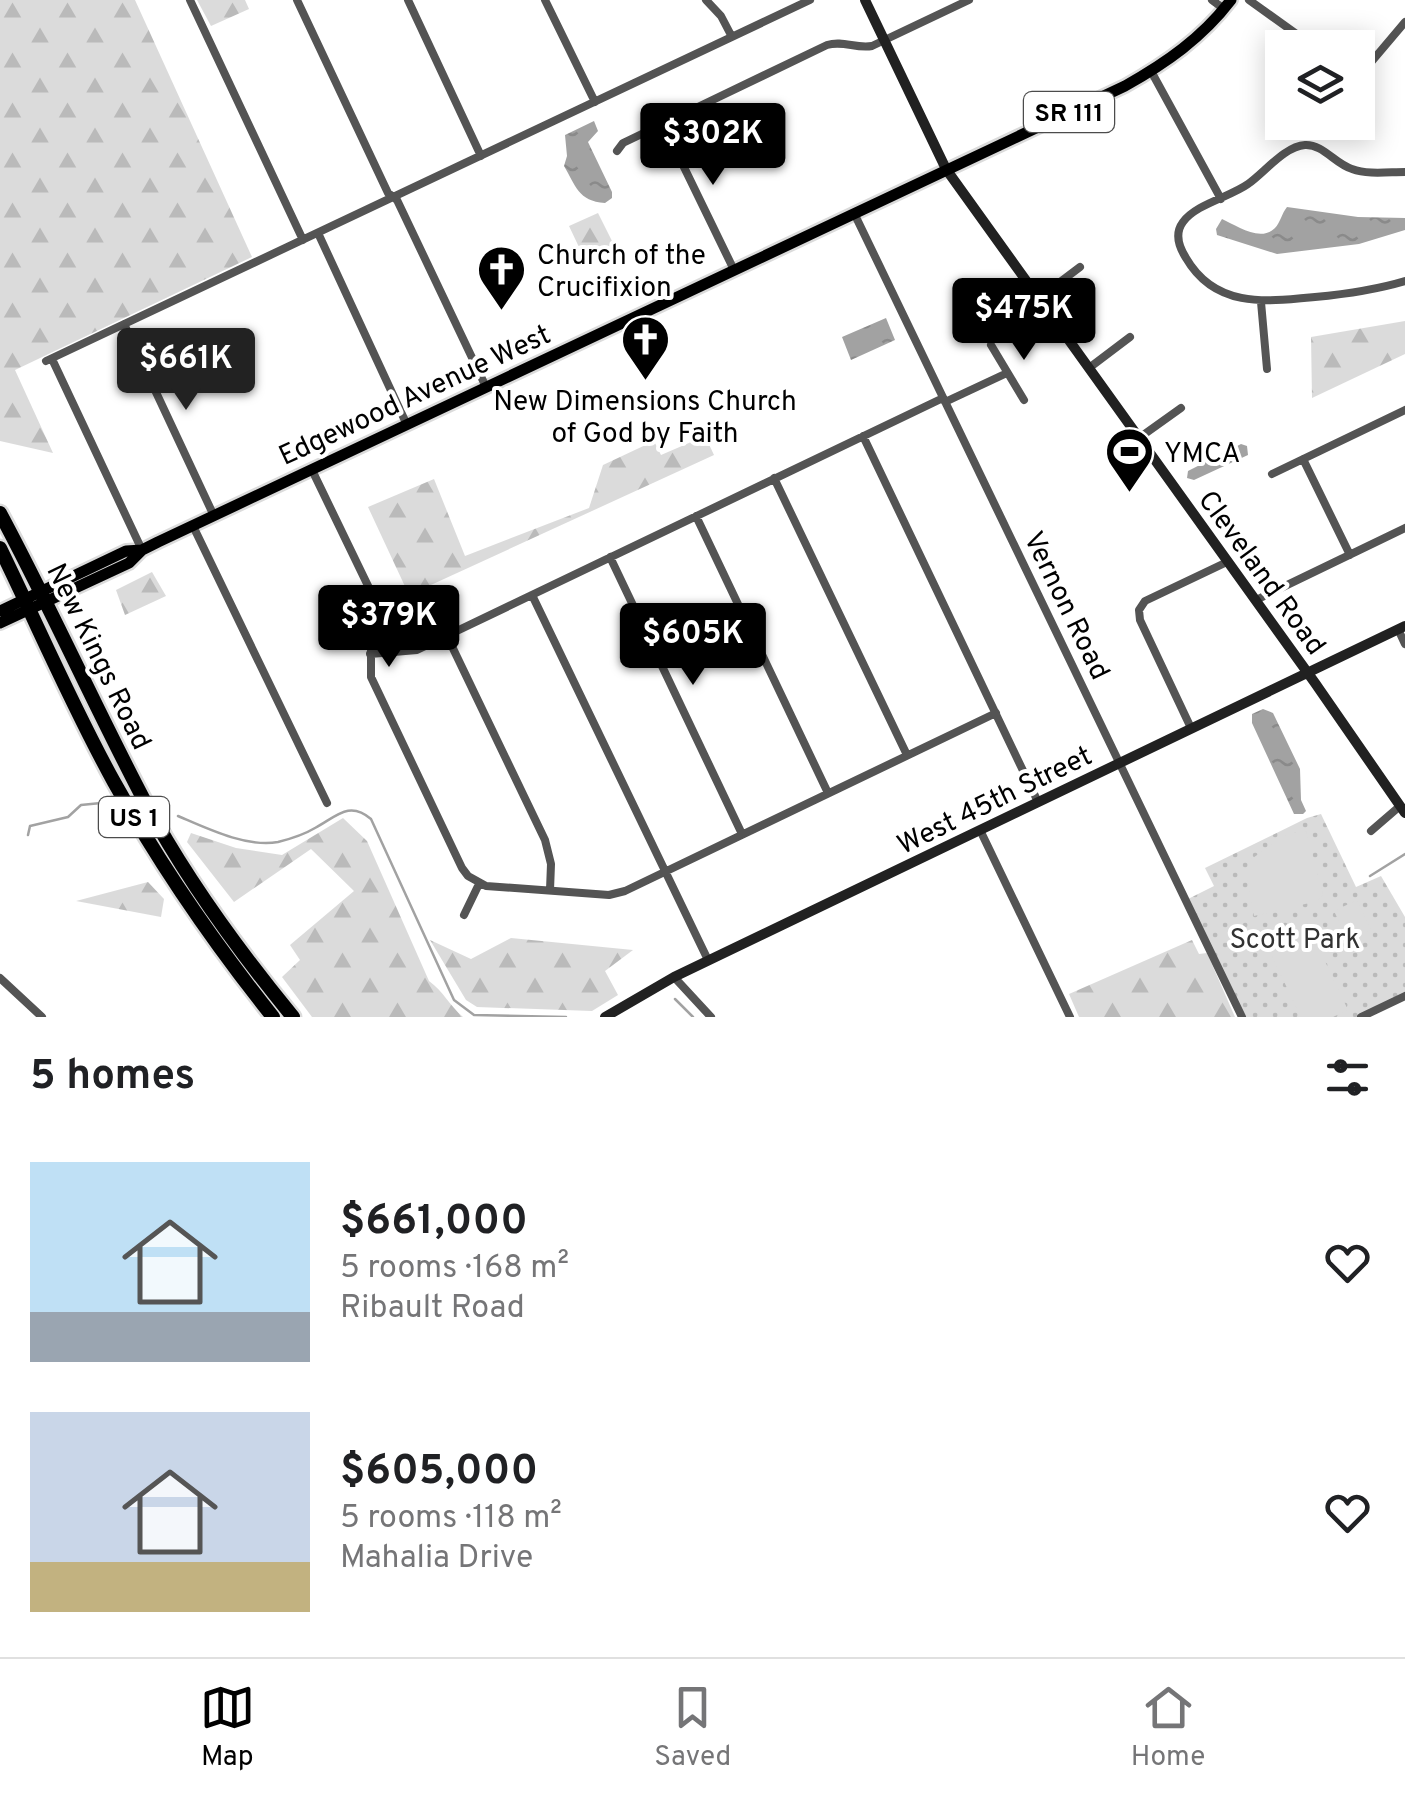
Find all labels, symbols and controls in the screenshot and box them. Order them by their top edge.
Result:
map controls [1265,30,1375,140]
button: layers [1265,30,1375,140]
road number: SR 111 [1024,92,1114,132]
pin: $302K [643,103,783,188]
text: $302K [662,115,764,155]
place label: Church of the Crucifixion [537,239,706,307]
church icon: Church of the Crucifixion [476,244,528,312]
pin: $475K [954,278,1094,363]
text: $475K [974,290,1074,330]
church icon: New Dimensions Church of God by Faith [619,314,671,382]
street label: Edgewood Avenue West [274,318,557,476]
pin: $661K [116,328,256,413]
text: $661K [139,340,233,380]
place label: New Dimensions Church of God by Faith [493,385,797,453]
sports icon: YMCA [1103,426,1155,494]
place label: YMCA [1164,437,1240,473]
street label: Cleveland Road [1189,484,1332,663]
street label: Vernon Road [1014,526,1117,686]
street label: New Kings Road [37,558,158,757]
pin: $379K [319,585,459,670]
text: $379K [340,597,438,637]
pin: $605K [623,603,763,688]
text: $605K [642,615,744,655]
street label: West 45th Street [892,739,1098,864]
road number: US 1 [99,797,169,837]
park label: Scott Park [1230,923,1360,959]
icon: filters [1320,1050,1375,1105]
text: 5 homes [30,1051,195,1104]
text: $661,000 [340,1196,528,1249]
icon: home [110,1202,230,1322]
icon: heart [1320,1235,1375,1290]
text: 5 rooms · 168 m² [340,1249,569,1289]
text: Ribault Road [340,1289,525,1329]
text: $605,000 [340,1446,538,1499]
icon: home [110,1452,230,1572]
icon: heart [1320,1485,1375,1540]
text: 5 rooms · 118 m² [340,1499,562,1539]
text: Mahalia Drive [340,1539,533,1579]
tab: Map [200,1680,255,1776]
tab: Saved [654,1680,731,1776]
tab: Home [1131,1680,1205,1776]

